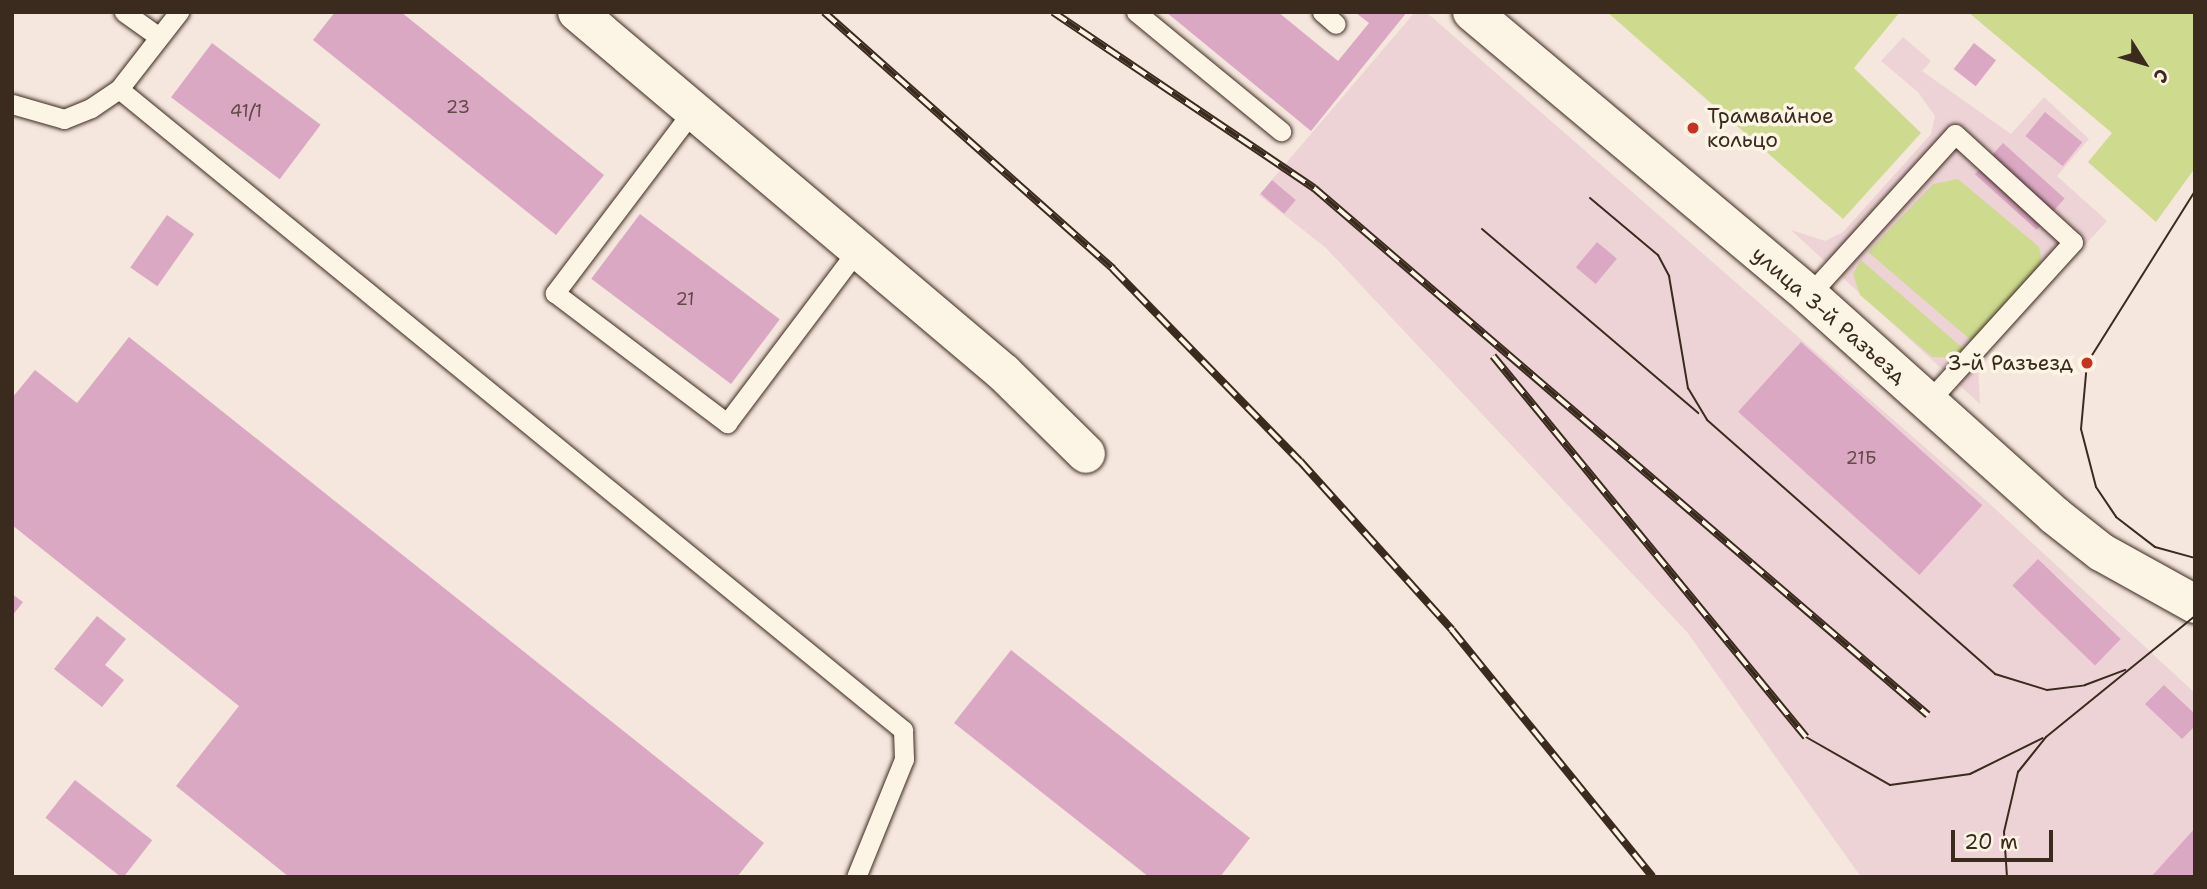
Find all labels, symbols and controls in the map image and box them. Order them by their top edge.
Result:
north arrow [2109,28,2179,98]
text: С [2148,64,2175,88]
house number: 23 [446,96,470,118]
house number: 41/1 [230,100,262,122]
place label: Трамвайное кольцо [1707,103,1834,153]
marker: Трамвайное кольцо [1685,120,1701,136]
street label: улица 3-й Разъезд [1747,241,1911,389]
house number: 21 [675,288,695,310]
place label: 3-й Разъезд [1947,350,2073,376]
marker: 3-й Разъезд [2079,355,2095,371]
house number: 21Б [1845,447,1877,469]
scale bar [1955,816,2056,860]
text: 20 m [1964,828,2018,856]

